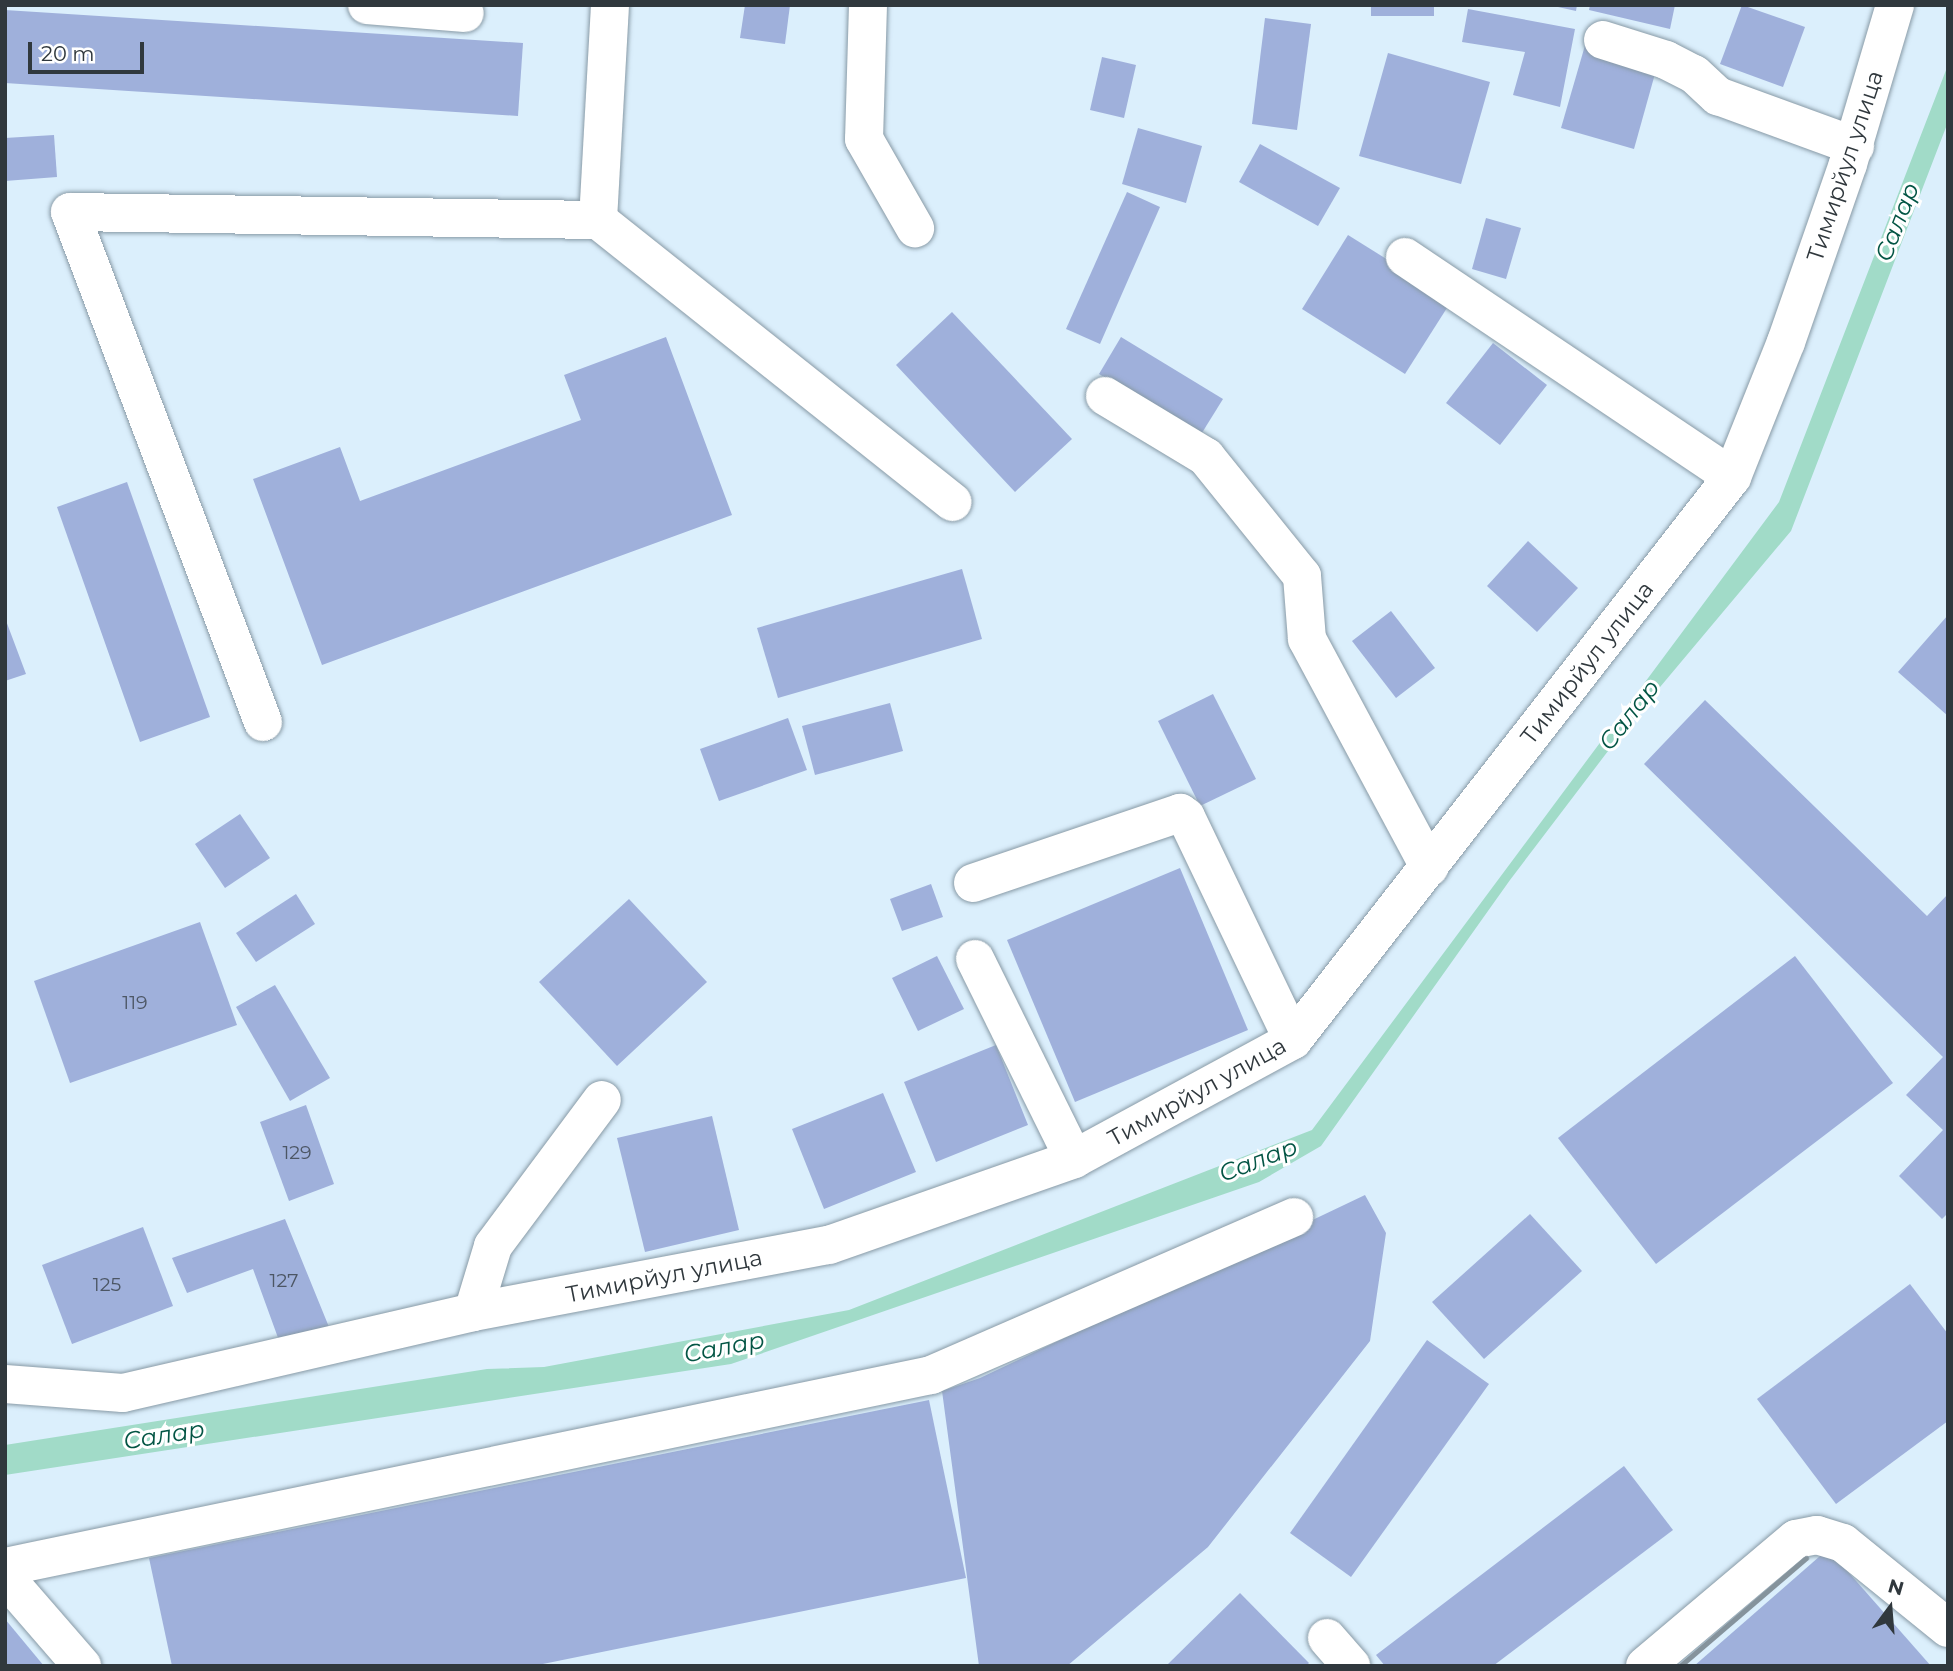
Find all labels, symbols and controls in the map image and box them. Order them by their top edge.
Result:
scale bar [32,28,147,72]
text: 20 m [41,41,95,66]
street label: Тимирйул улица [1801,67,1889,265]
water label: Салар [1869,179,1925,265]
street label: Тимирйул улица [1515,576,1659,750]
water label: Салар [1592,674,1666,756]
house number: 119 [122,992,148,1014]
street label: Тимирйул улица [1103,1032,1291,1152]
water label: Салар [1215,1132,1301,1188]
house number: 129 [282,1142,312,1164]
street label: Тимирйул улица [564,1243,764,1309]
house number: 127 [270,1270,298,1292]
house number: 125 [93,1274,121,1296]
water label: Салар [681,1325,767,1369]
water label: Салар [121,1414,207,1456]
north arrow [1855,1573,1925,1643]
text: N [1885,1574,1906,1601]

